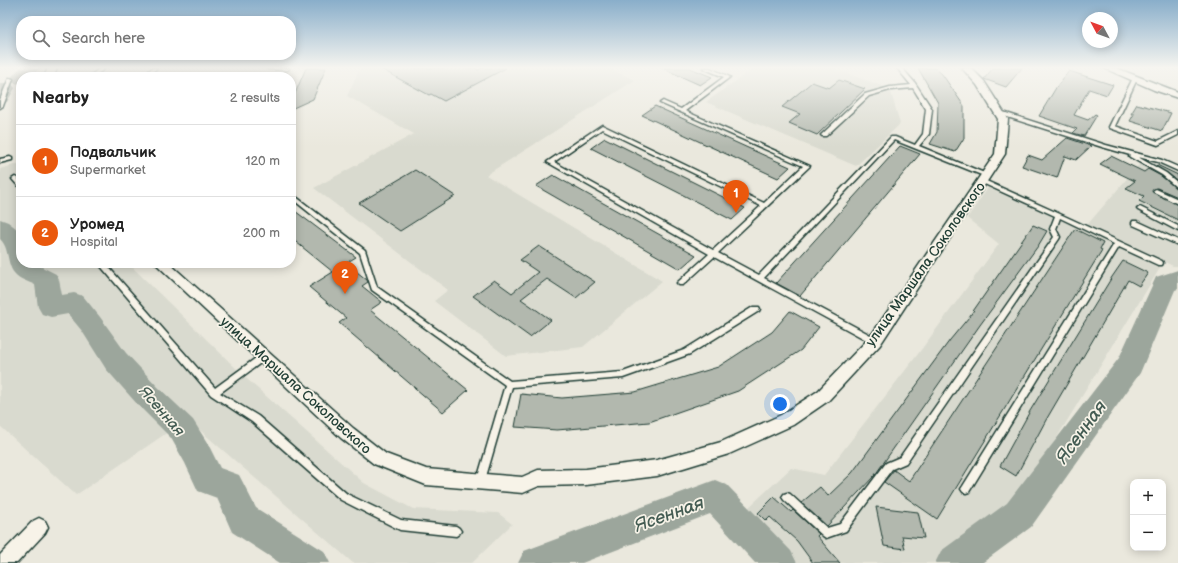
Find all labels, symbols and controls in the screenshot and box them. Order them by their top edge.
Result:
north arrow [1082,12,1118,48]
search box [16,16,296,60]
icon: search [30,27,52,49]
text: Search here [62,29,145,48]
text: Nearby [32,88,89,108]
text: 2 results [230,90,280,106]
text: Подвальчик [70,143,156,162]
text: 1 [42,153,48,169]
text: 120 m [245,153,280,169]
text: Supermarket [70,162,146,178]
street label: улица Маршала Соколовского [862,179,989,350]
pin: 1 [723,180,749,213]
text: Уромед [70,215,124,234]
text: 2 [41,225,49,241]
text: 200 m [243,225,280,241]
text: Hospital [70,234,118,250]
pin: 2 [332,261,358,294]
street label: улица Маршала Соколовского [217,313,375,458]
water label: Ясенная [134,382,189,441]
your location [770,394,790,414]
water label: Ясенная [1051,397,1111,469]
map controls [1130,479,1166,551]
button: + [1130,479,1166,515]
water label: Ясенная [631,492,707,537]
button: − [1130,515,1166,551]

